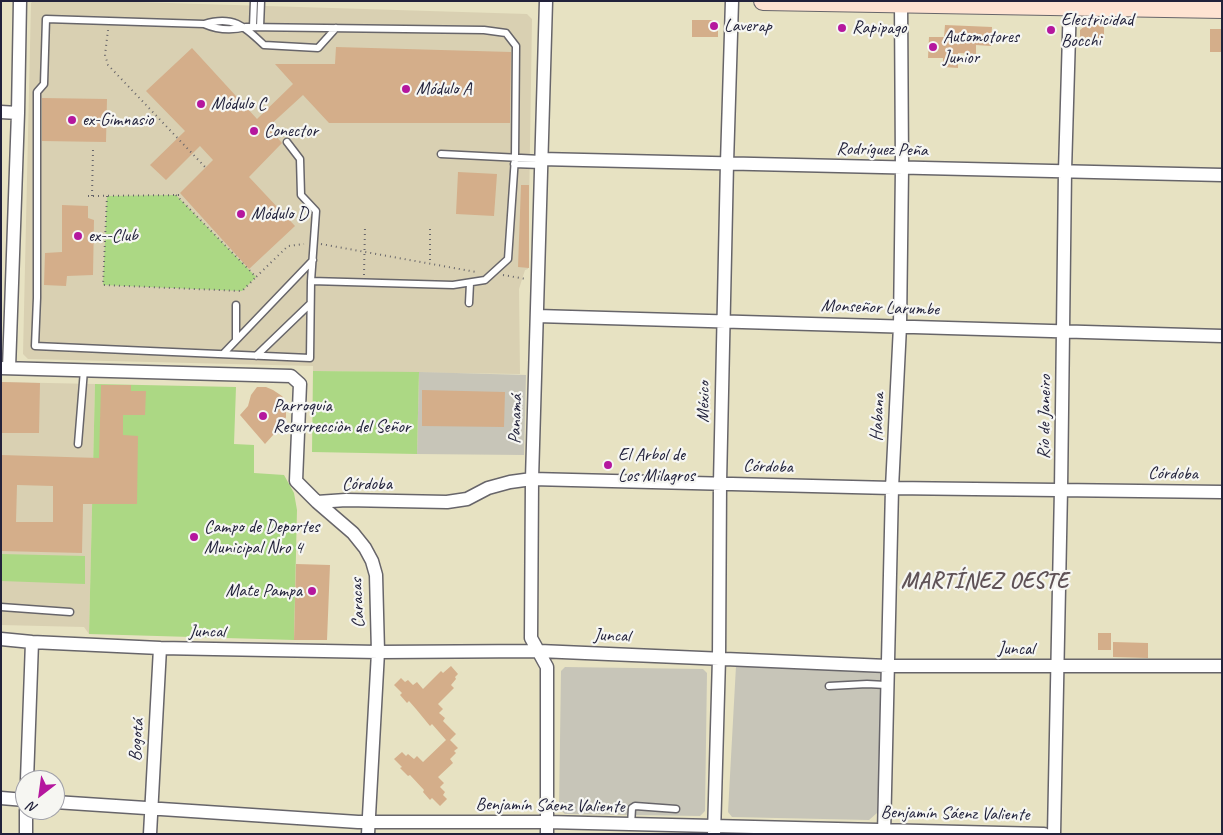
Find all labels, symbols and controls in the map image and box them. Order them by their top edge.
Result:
place label: Electricidad Bocchi [1061,9,1133,52]
place label: Laverap [724,15,772,37]
place label: Rapipago [852,17,906,39]
marker: Laverap [708,20,720,32]
marker: Rapipago [836,22,848,34]
marker: Electricidad Bocchi [1045,24,1057,36]
place label: Automotores Junior [943,26,1019,68]
marker: Automotores Junior [927,41,939,53]
place label: Módulo A [416,78,472,100]
marker: Módulo A [400,83,412,95]
place label: Módulo C [211,93,266,115]
marker: Módulo C [195,98,207,110]
place label: ex-Gimnasio [82,109,153,131]
marker: ex-Gimnasio [66,114,78,126]
place label: Conector [264,120,318,142]
marker: Conector [248,125,260,137]
street label: Rodríguez Peña [836,138,928,162]
place label: Módulo D [251,203,308,225]
marker: Módulo D [235,208,247,220]
place label: ex--Club [88,225,138,247]
marker: ex--Club [72,230,84,242]
street label: Monseñor Larumbe [821,295,939,321]
street label: Río de Janeiro [1033,375,1057,459]
street label: México [693,381,715,423]
street label: Habana [866,392,890,442]
street label: Panamá [504,394,528,444]
place label: Parroquia Resurrecciòn del Señor [273,395,410,438]
marker: Parroquia Resurrecciòn del Señor [257,410,269,422]
place label: El Arbol de Los Milagros [618,444,695,486]
street label: Córdoba [743,455,793,479]
marker: El Arbol de Los Milagros [602,459,614,471]
street label: Córdoba [1148,463,1198,485]
street label: Córdoba [342,473,392,495]
place label: Campo de Deportes Municipal Nro 4 [204,516,319,558]
marker: Campo de Deportes Municipal Nro 4 [188,531,200,543]
district label: MARTÍNEZ OESTE [899,569,1071,595]
street label: Caracas [346,578,370,628]
place label: Mate Pampa [225,580,302,602]
marker: Mate Pampa [306,585,318,597]
street label: Juncal [189,621,225,643]
street label: Juncal [593,625,631,647]
street label: Juncal [998,638,1034,660]
street label: Bogotá [125,718,149,762]
north arrow [15,770,65,820]
street label: Benjamín Sáenz Valiente [476,794,624,818]
text: N [25,798,41,817]
street label: Benjamín Sáenz Valiente [881,802,1029,826]

